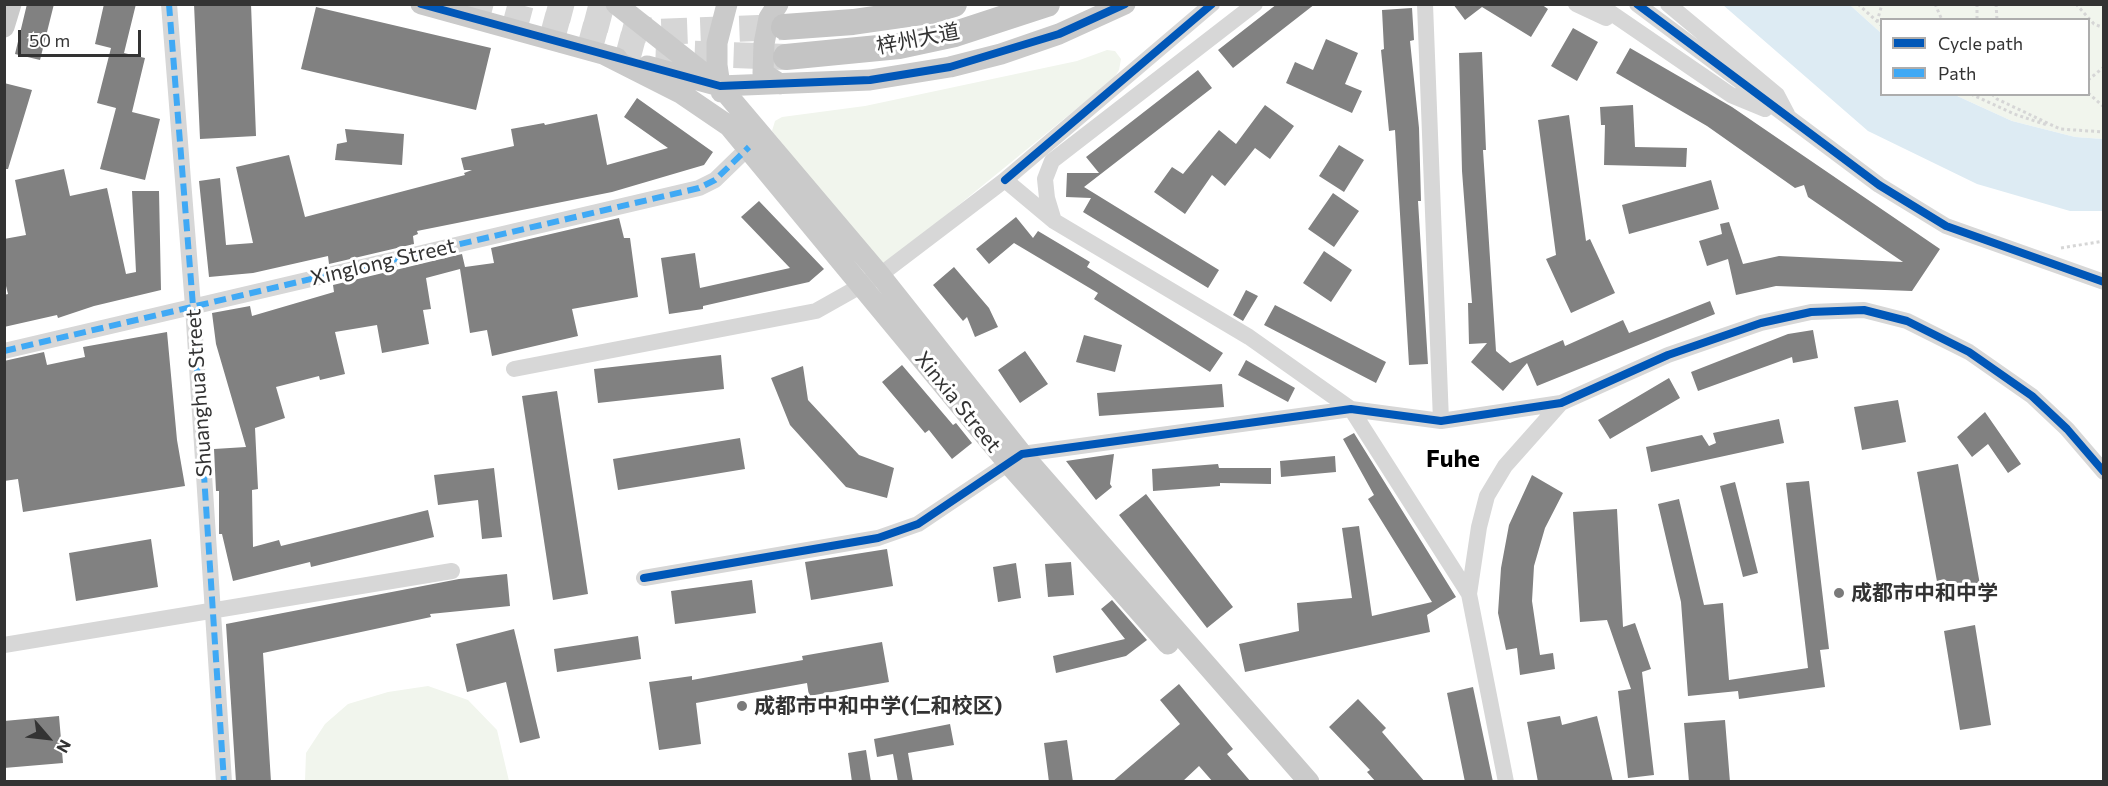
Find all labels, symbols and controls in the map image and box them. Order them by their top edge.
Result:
scale bar [21,18,144,56]
legend [1880,18,2090,96]
street label: 梓州大道 [874,19,962,59]
text: 50 m [29,29,70,51]
text: Cycle path [1938,32,2023,54]
text: Path [1938,62,1976,84]
street label: Xinglong Street [308,233,458,291]
street label: Shuanghua Street [181,308,217,478]
street label: Xinxia Street [910,346,1006,458]
district label: Fuhe [1426,445,1480,473]
place label: 成都市中和中学 [1851,580,1998,606]
marker: 成都市中和中学 [1832,586,1846,600]
place label: 成都市中和中学(仁和校区) [754,693,1002,719]
marker: 成都市中和中学(仁和校区) [735,699,749,713]
north arrow [18,708,78,768]
text: N [53,737,76,756]

